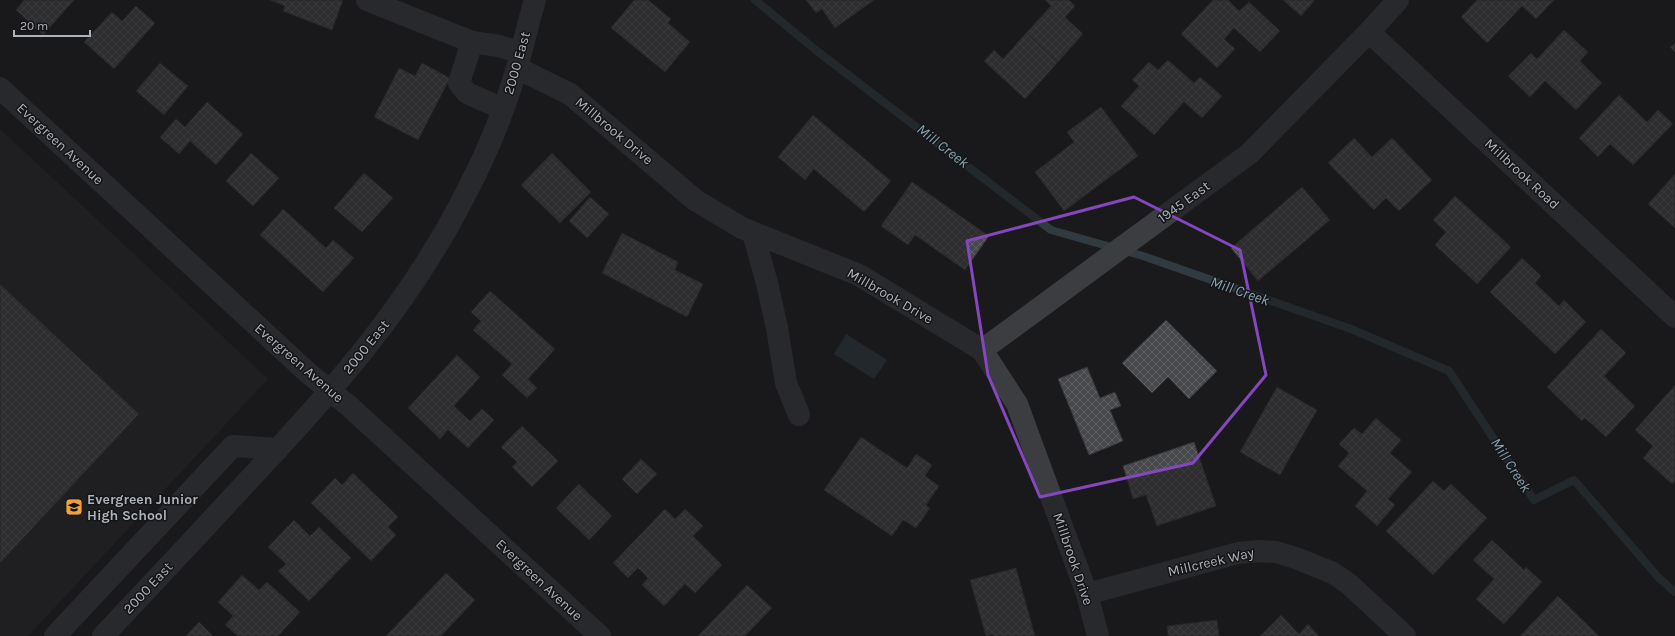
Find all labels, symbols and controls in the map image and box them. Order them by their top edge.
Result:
scale bar [14,12,90,38]
text: 20 m [20,19,48,33]
street label: 2000 East [500,30,534,96]
street label: Millbrook Drive [572,93,656,169]
street label: Evergreen Avenue [13,100,107,188]
water label: Mill Creek [913,120,973,172]
street label: Millbrook Road [1481,135,1563,213]
street label: 1945 East [1155,177,1213,227]
street label: Millbrook Drive [844,265,936,327]
water label: Mill Creek [1208,273,1272,310]
street label: 2000 East [339,317,393,377]
street label: Evergreen Avenue [251,320,347,406]
water label: Mill Creek [1487,434,1535,496]
place label: Evergreen Junior High School [87,491,198,524]
school or university icon: Evergreen Junior High School [64,497,84,517]
street label: Millbrook Drive [1049,511,1097,607]
street label: Evergreen Avenue [492,536,586,624]
street label: Millcreek Way [1166,544,1256,580]
street label: 2000 East [120,559,176,617]

